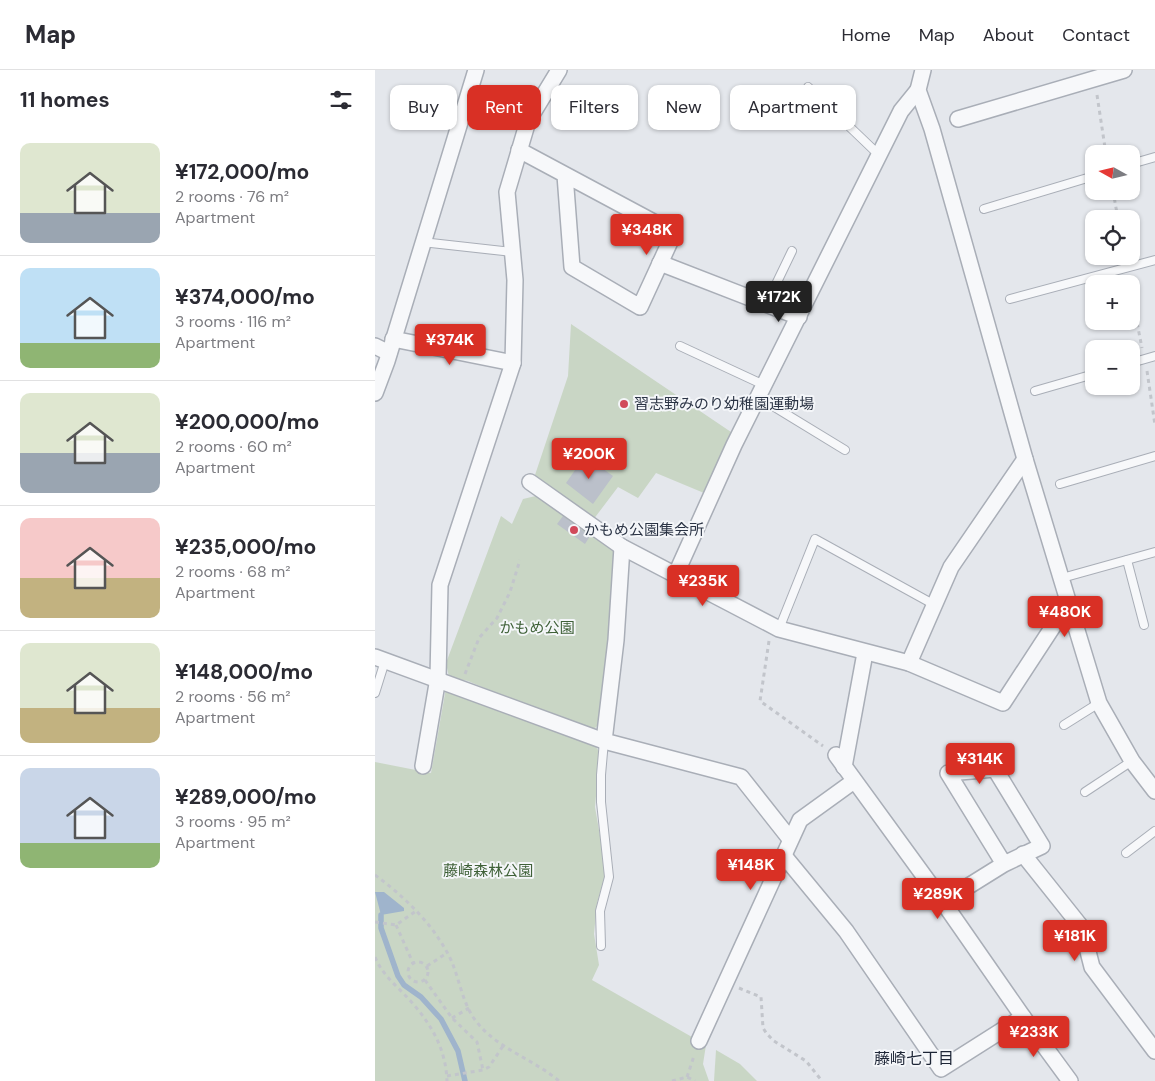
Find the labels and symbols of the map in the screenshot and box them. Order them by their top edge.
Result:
north arrow [1085,145,1140,200]
pin: ¥348K [612,214,682,256]
pin: ¥172K [744,280,814,323]
pin: ¥374K [415,324,485,366]
place label: 習志野みのり幼稚園運動場 [634,394,814,414]
marker: 習志野みのり幼稚園運動場 [618,398,630,410]
pin: ¥200K [554,438,624,480]
place label: かもめ公園集会所 [584,520,704,540]
marker: かもめ公園集会所 [568,524,580,536]
pin: ¥235K [668,564,738,607]
pin: ¥480K [1030,596,1100,638]
park label: かもめ公園 [499,618,575,638]
pin: ¥314K [945,742,1015,785]
pin: ¥148K [716,848,786,891]
park label: 藤崎森林公園 [443,861,533,881]
pin: ¥289K [903,878,973,920]
pin: ¥181K [1040,920,1110,962]
pin: ¥233K [999,1016,1069,1058]
district label: 藤崎七丁目 [874,1048,954,1069]

